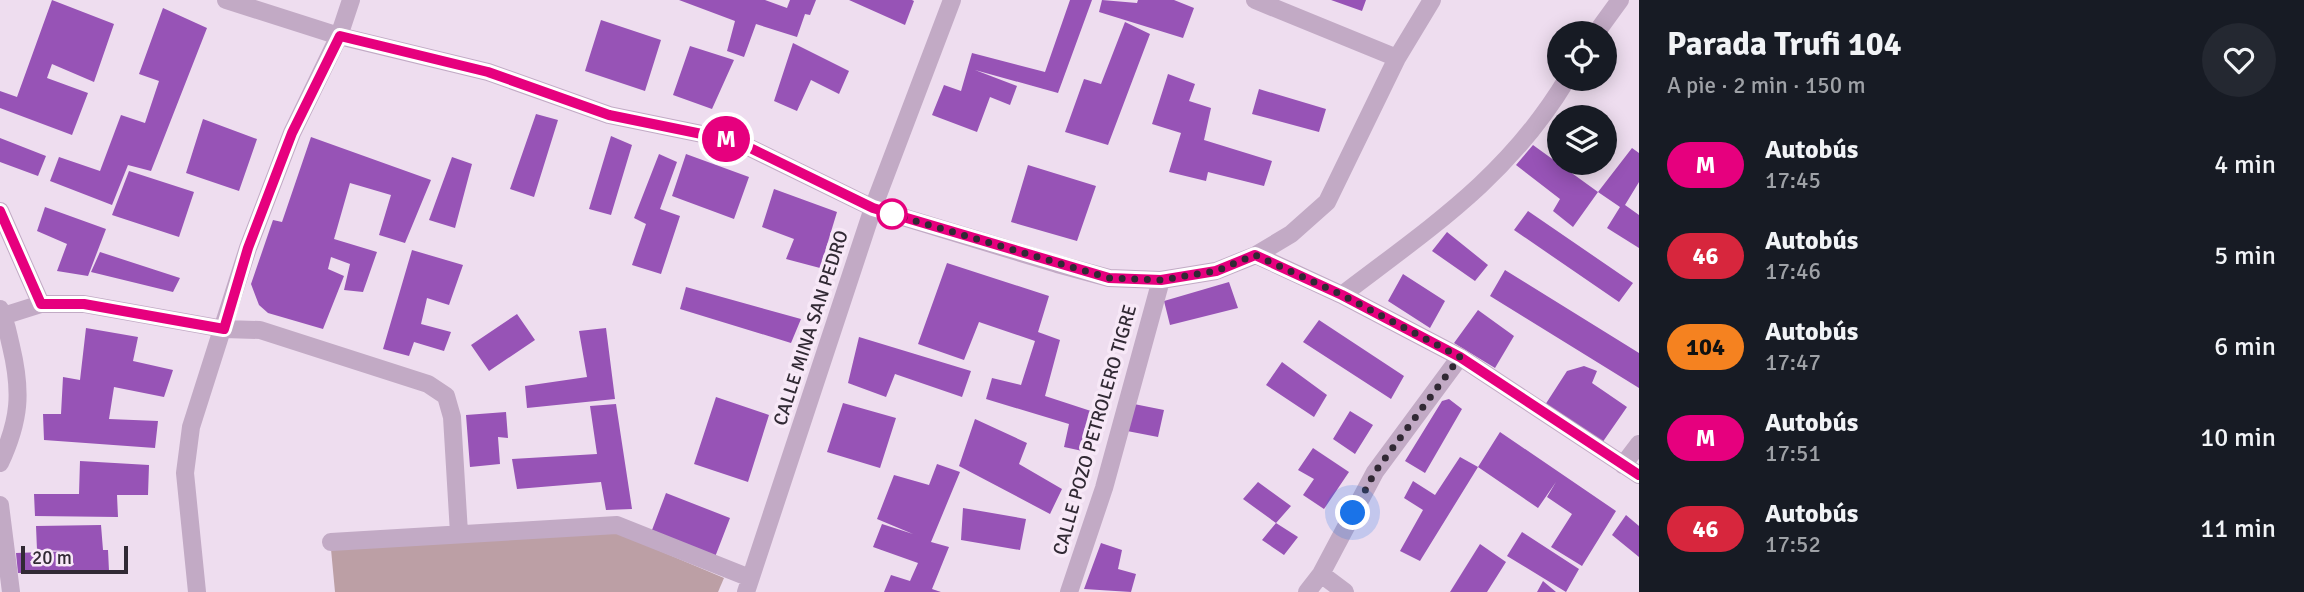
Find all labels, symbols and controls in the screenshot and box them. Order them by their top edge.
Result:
map controls [1547,21,1617,175]
button: locate [1547,21,1617,91]
button: heart [2202,23,2276,97]
text: Parada Trufi 104 [1667,24,1901,65]
text: A pie · 2 min · 150 m [1667,71,1866,100]
button: layers [1547,105,1617,175]
line badge: M [703,116,749,162]
text: M [716,124,736,154]
text: Autobús [1765,134,1858,166]
text: 4 min [2214,149,2276,181]
text: M [1695,150,1716,180]
text: 17:45 [1765,166,1821,195]
unlabelled marker [877,199,907,229]
text: Autobús [1765,225,1858,257]
street label: CALLE MINA SAN PEDRO [768,227,854,429]
text: 5 min [2214,240,2276,272]
text: 46 [1693,241,1718,271]
text: 17:46 [1765,257,1821,286]
street label: CALLE POZO PETROLERO TIGRE [1048,302,1142,558]
text: Autobús [1765,316,1858,348]
text: 6 min [2214,331,2276,363]
text: 104 [1686,332,1725,362]
text: 17:47 [1765,348,1821,377]
text: Autobús [1765,407,1858,439]
text: 10 min [2200,422,2276,454]
text: M [1695,423,1716,453]
text: 17:51 [1765,439,1821,468]
your location [1335,495,1370,530]
text: Autobús [1765,498,1858,530]
text: 11 min [2200,513,2276,545]
text: 46 [1693,514,1718,544]
text: 17:52 [1765,530,1821,559]
scale bar [21,543,128,575]
text: 20 m [32,546,72,570]

